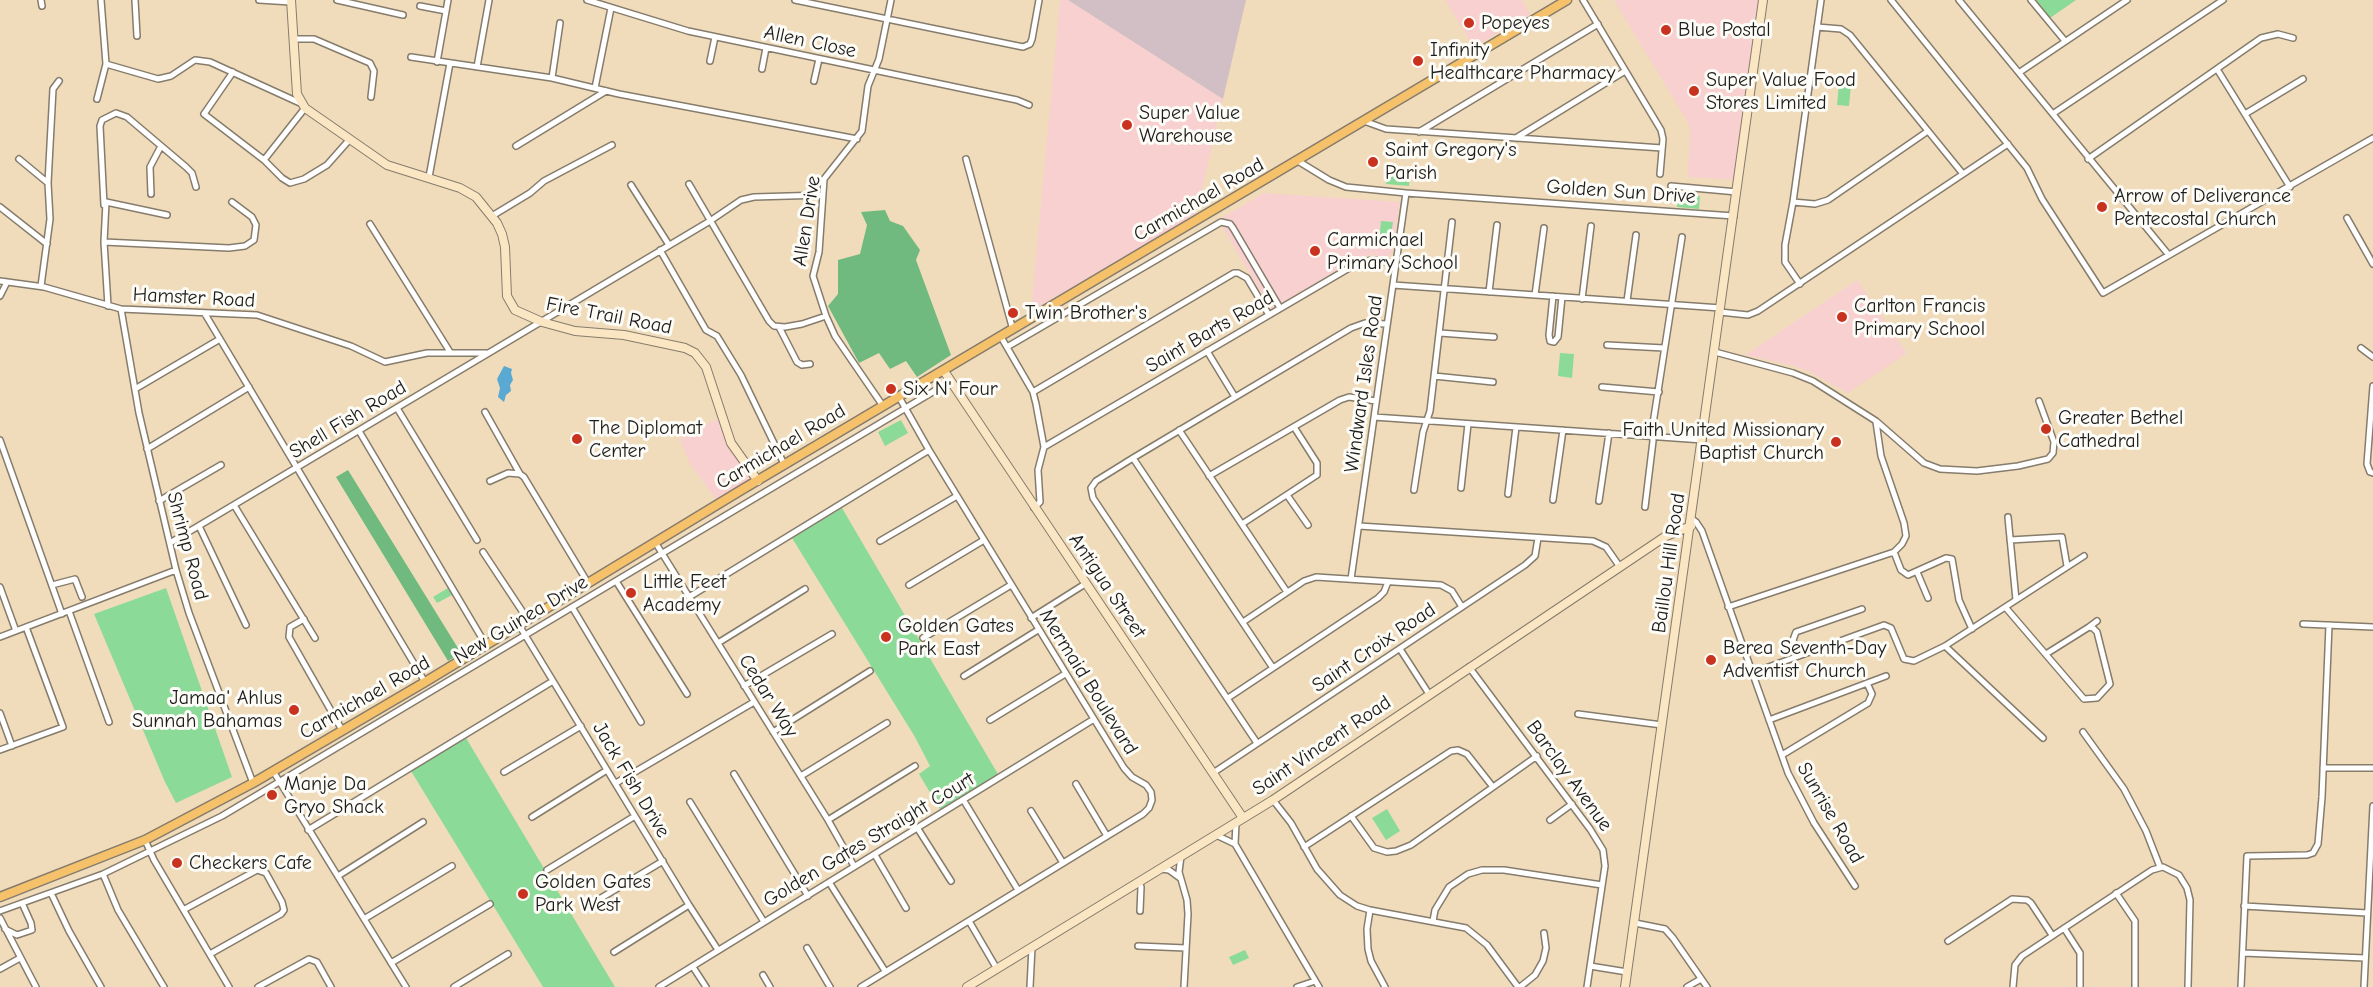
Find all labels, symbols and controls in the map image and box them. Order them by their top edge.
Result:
place label: Popeyes [1481,11,1550,35]
marker: Popeyes [1462,16,1476,30]
place label: Blue Postal [1678,18,1771,42]
street label: Allen Close [762,21,858,63]
marker: Blue Postal [1659,23,1673,37]
place label: Infinity Healthcare Pharmacy [1430,38,1615,85]
marker: Infinity Healthcare Pharmacy [1411,54,1425,68]
place label: Super Value Food Stores Limited [1706,68,1856,115]
marker: Super Value Food Stores Limited [1687,84,1701,98]
place label: Super Value Warehouse [1139,101,1240,148]
marker: Super Value Warehouse [1120,118,1134,132]
place label: Saint Gregory's Parish [1385,138,1517,185]
street label: Carmichael Road [1130,153,1268,247]
marker: Saint Gregory's Parish [1366,155,1380,169]
street label: Allen Drive [788,174,826,268]
street label: Golden Sun Drive [1546,175,1696,209]
place label: Arrow of Deliverance Pentecostal Church [2114,184,2291,231]
marker: Arrow of Deliverance Pentecostal Church [2095,200,2109,214]
place label: Carmichael Primary School [1327,228,1458,275]
marker: Carmichael Primary School [1308,244,1322,258]
street label: Hamster Road [132,283,256,313]
street label: Saint Barts Road [1142,286,1278,378]
street label: Fire Trail Road [544,292,674,340]
street label: Windward Isles Road [1340,294,1388,474]
place label: Carlton Francis Primary School [1854,294,1985,341]
place label: Twin Brother's [1025,301,1147,325]
marker: Twin Brother's [1006,306,1020,320]
marker: Carlton Francis Primary School [1835,310,1849,324]
street label: Shell Fish Road [285,376,411,464]
place label: Six N' Four [903,377,998,401]
marker: Six N' Four [884,382,898,396]
street label: Carmichael Road [712,399,850,495]
place label: Greater Bethel Cathedral [2058,406,2183,453]
place label: The Diplomat Center [589,416,702,463]
place label: Faith United Missionary Baptist Church [1622,418,1824,465]
marker: Greater Bethel Cathedral [2039,422,2053,436]
marker: The Diplomat Center [570,432,584,446]
marker: Faith United Missionary Baptist Church [1829,435,1843,449]
street label: Shrimp Road [161,489,213,603]
street label: Baillou Hill Road [1647,491,1691,635]
street label: Antigua Street [1063,529,1151,643]
place label: Little Feet Academy [643,570,726,617]
street label: New Guinea Drive [450,571,592,669]
marker: Little Feet Academy [624,586,638,600]
street label: Saint Croix Road [1308,598,1440,698]
street label: Mermaid Boulevard [1034,605,1142,759]
place label: Golden Gates Park East [898,614,1014,661]
marker: Golden Gates Park East [879,630,893,644]
place label: Berea Seventh-Day Adventist Church [1723,636,1886,683]
street label: Cedar Way [733,650,803,742]
street label: Carmichael Road [296,651,434,745]
marker: Berea Seventh-Day Adventist Church [1704,653,1718,667]
place label: Jamaa' Ahlus Sunnah Bahamas [132,686,282,733]
street label: Saint Vincent Road [1248,691,1396,801]
marker: Jamaa' Ahlus Sunnah Bahamas [287,703,301,717]
street label: Barclay Avenue [1521,716,1617,836]
street label: Jack Fish Drive [587,718,675,842]
street label: Sunrise Road [1791,758,1869,868]
street label: Golden Gates Straight Court [759,767,979,913]
place label: Manje Da Gryo Shack [284,772,384,819]
marker: Manje Da Gryo Shack [265,788,279,802]
place label: Checkers Cafe [189,851,312,875]
marker: Checkers Cafe [170,856,184,870]
place label: Golden Gates Park West [535,870,651,917]
marker: Golden Gates Park West [516,887,530,901]

